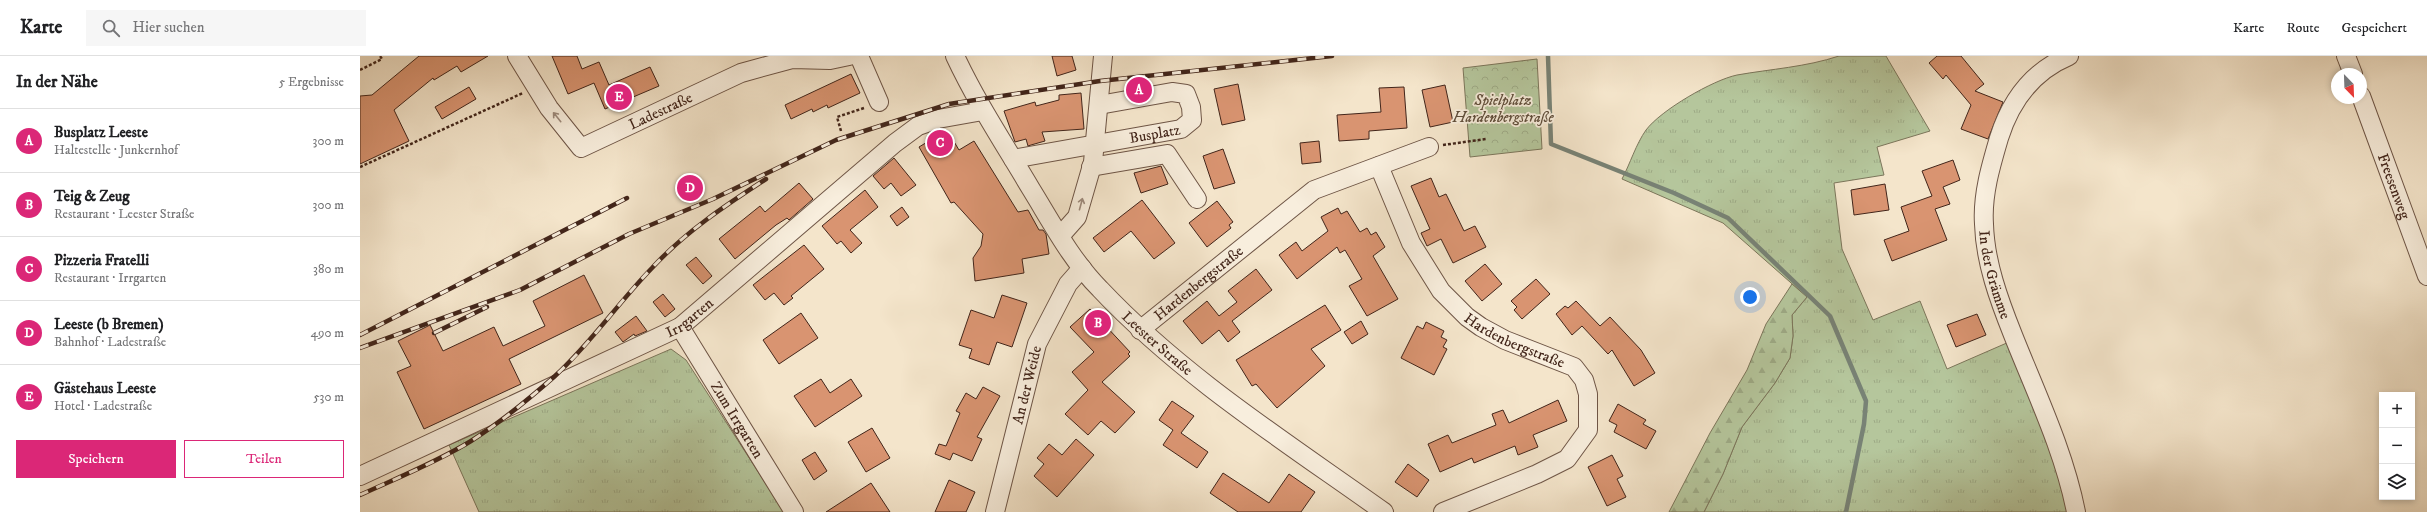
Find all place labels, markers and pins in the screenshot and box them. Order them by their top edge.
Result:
pin: A [1126,75,1152,105]
pin: E [606,82,632,112]
pin: C [927,128,953,158]
pin: D [677,173,703,203]
pin: B [1085,308,1111,338]

